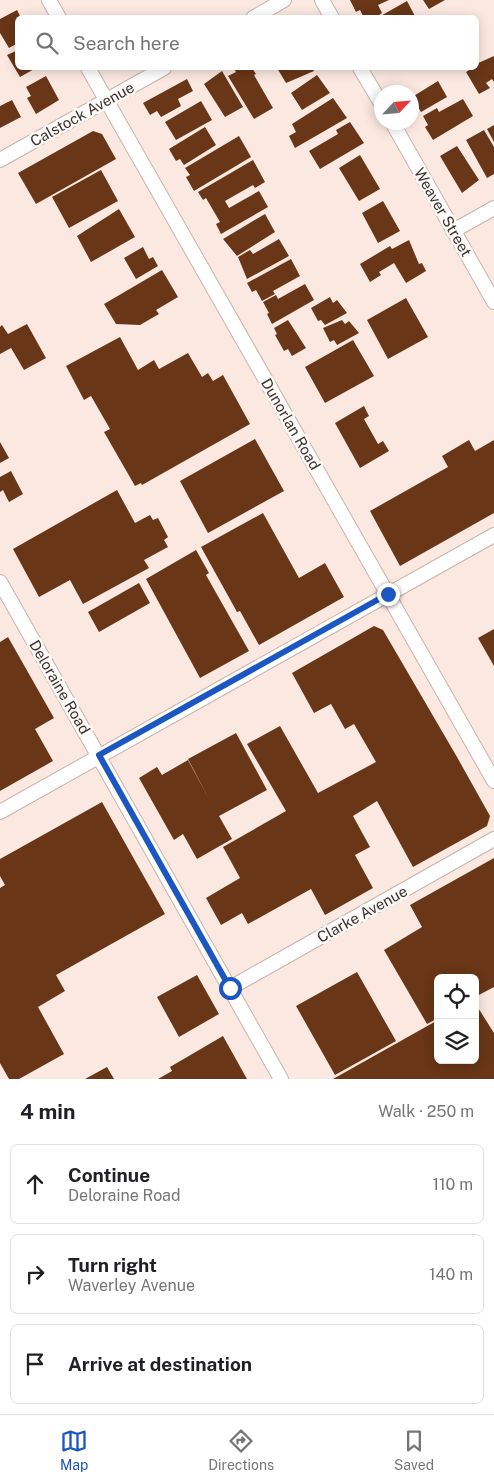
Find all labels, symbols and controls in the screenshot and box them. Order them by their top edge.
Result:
search box [15,15,479,70]
icon: search [33,29,61,57]
text: Search here [73,32,180,54]
street label: Calstock Avenue [27,78,137,150]
north arrow [374,85,419,130]
street label: Weaver Street [411,165,475,259]
street label: Dunorlan Road [258,375,324,473]
route end [377,583,400,606]
street label: Deloraine Road [26,637,94,737]
street label: Clarke Avenue [314,882,410,946]
map controls [434,974,479,1064]
button: locate [434,974,479,1019]
route start [219,977,242,1000]
button: layers [434,1019,479,1064]
text: 4 min [20,1099,75,1124]
text: Walk · 250 m [378,1102,474,1121]
text: Continue [68,1164,150,1186]
icon: ahead [21,1170,49,1198]
text: 110 m [432,1175,473,1194]
text: Deloraine Road [68,1186,181,1205]
text: Turn right [68,1254,157,1276]
icon: right [21,1260,49,1288]
text: 140 m [429,1265,473,1284]
text: Waverley Avenue [68,1276,195,1295]
icon: arrive [21,1350,49,1378]
text: Arrive at destination [68,1353,252,1375]
tab: Map [60,1427,88,1473]
tab: Directions [208,1427,274,1473]
tab: Saved [394,1427,434,1473]

